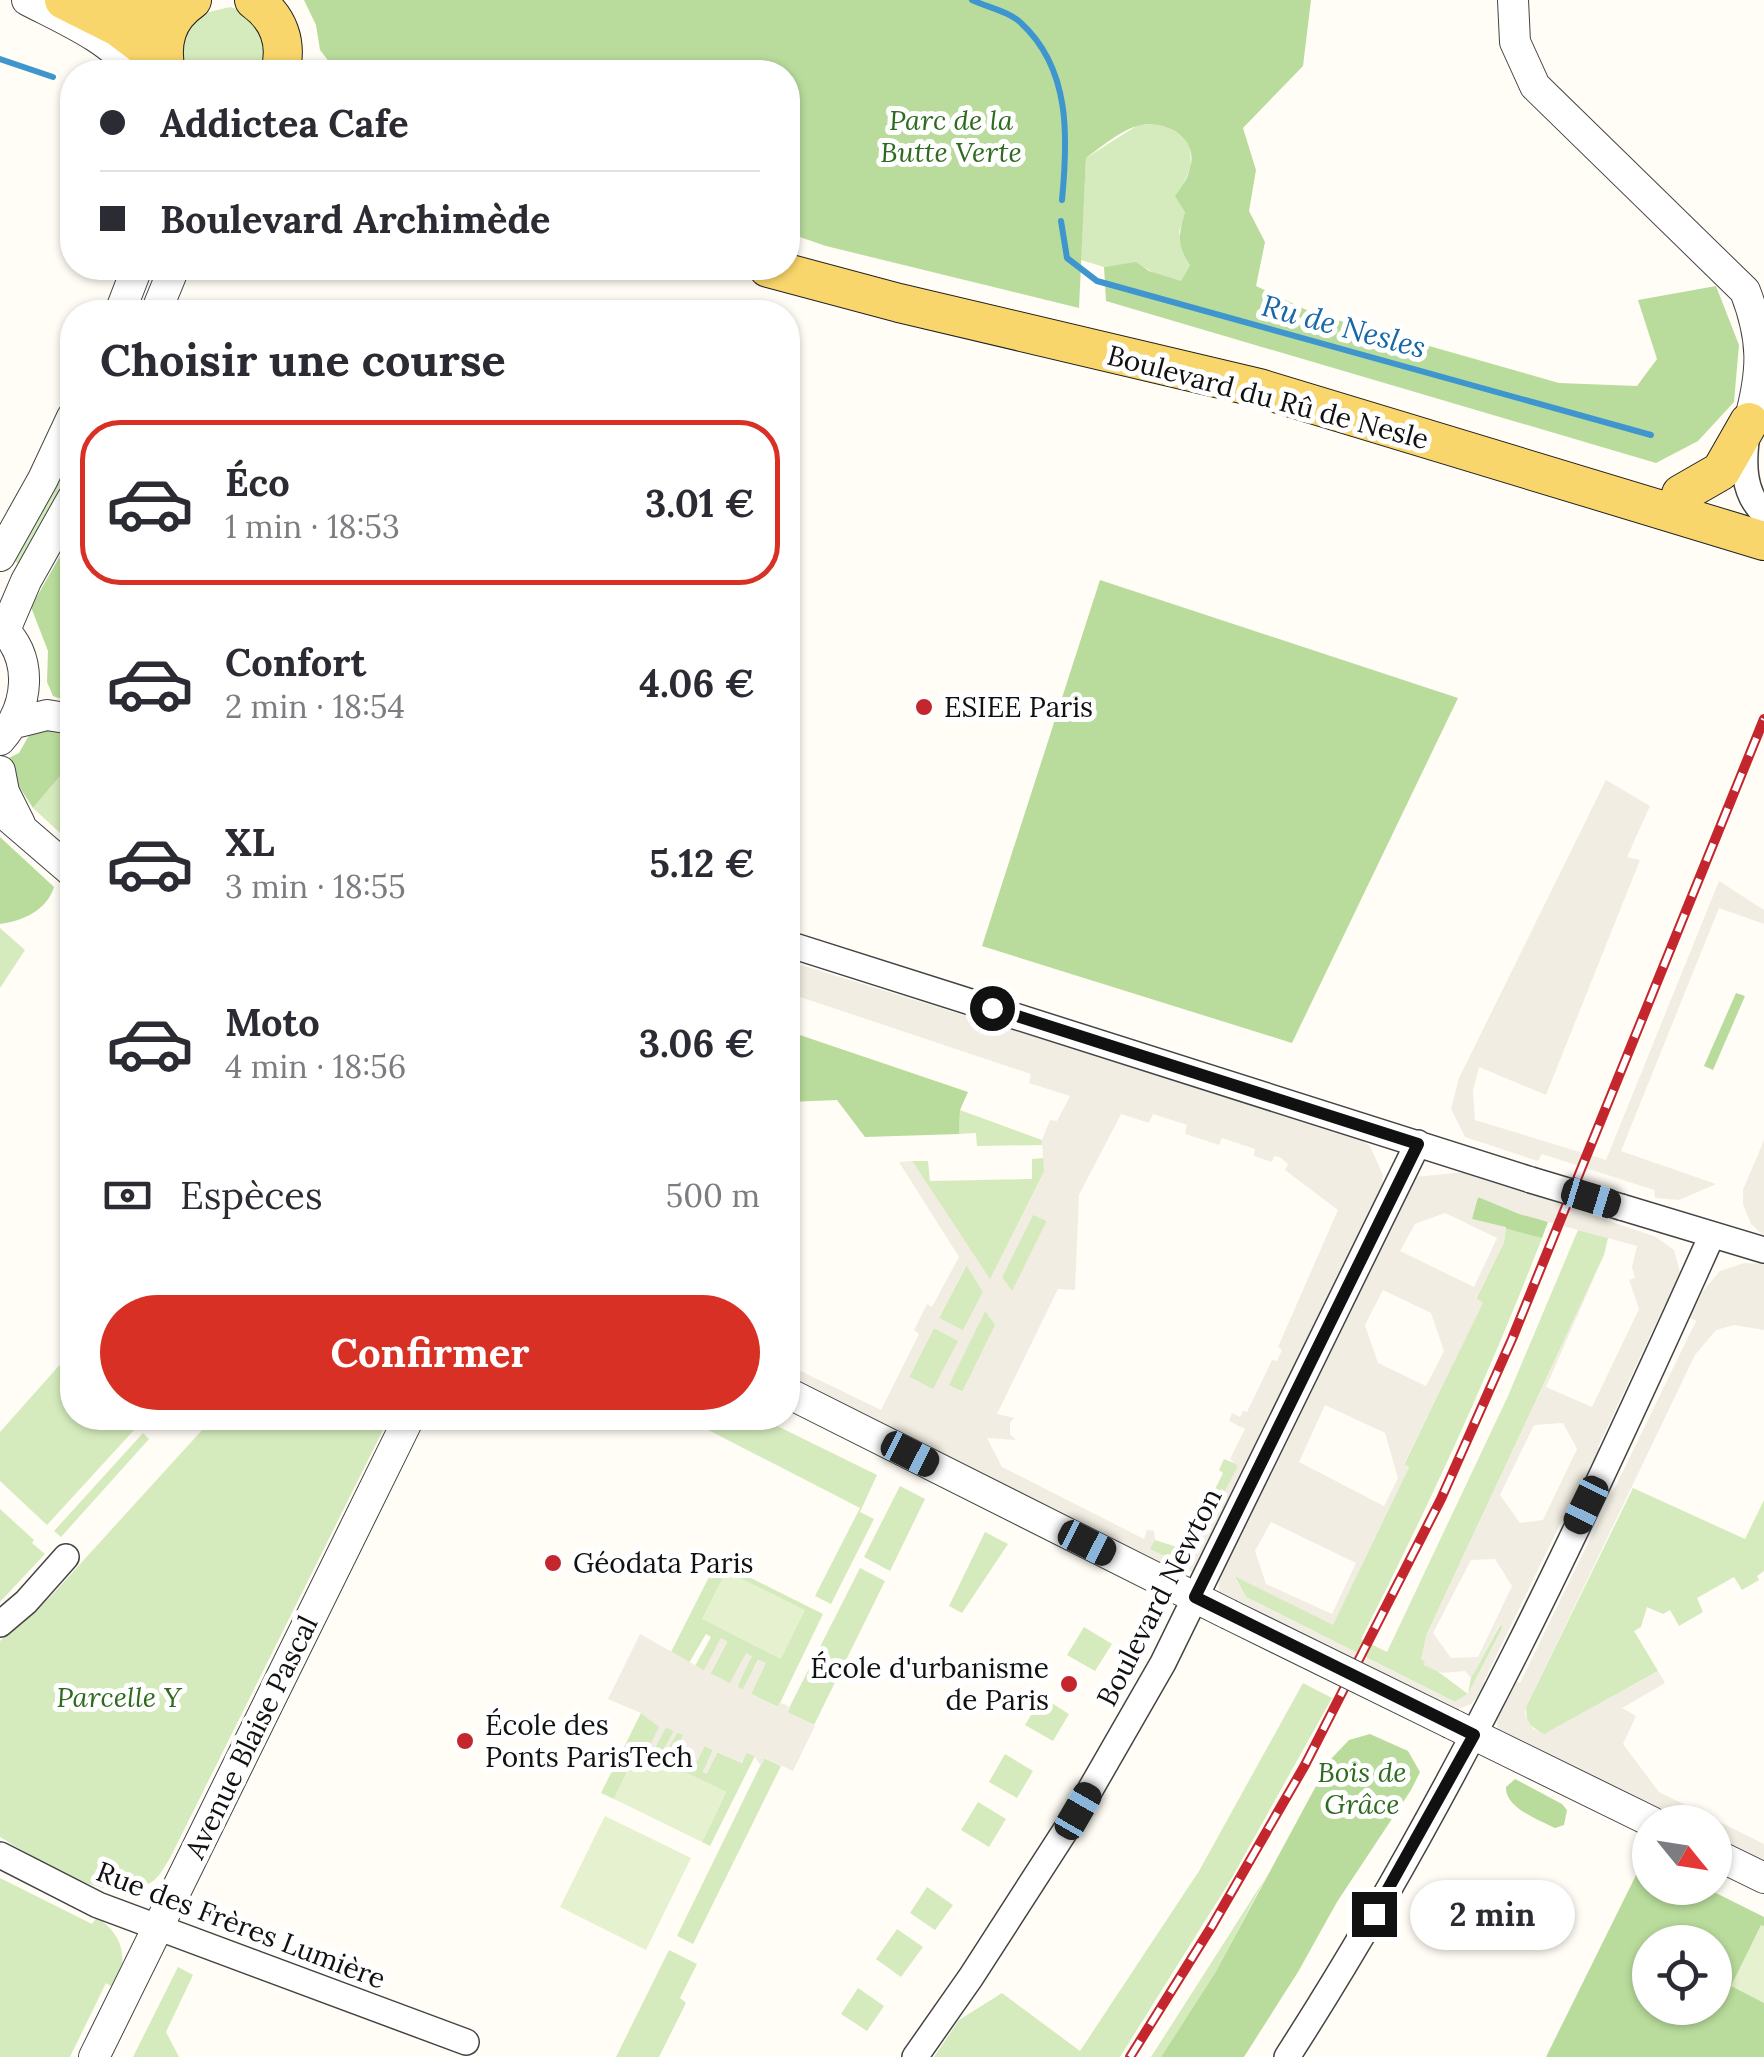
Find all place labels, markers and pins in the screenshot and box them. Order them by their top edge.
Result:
place label: ESIEE Paris [944,689,1093,725]
marker: ESIEE Paris [913,696,935,718]
place label: Géodata Paris [573,1545,754,1581]
marker: Géodata Paris [542,1552,564,1574]
place label: École d'urbanisme de Paris [810,1650,1049,1718]
marker: École d'urbanisme de Paris [1058,1673,1080,1695]
place label: École des Ponts ParisTech [485,1707,693,1775]
marker: École des Ponts ParisTech [454,1730,476,1752]

